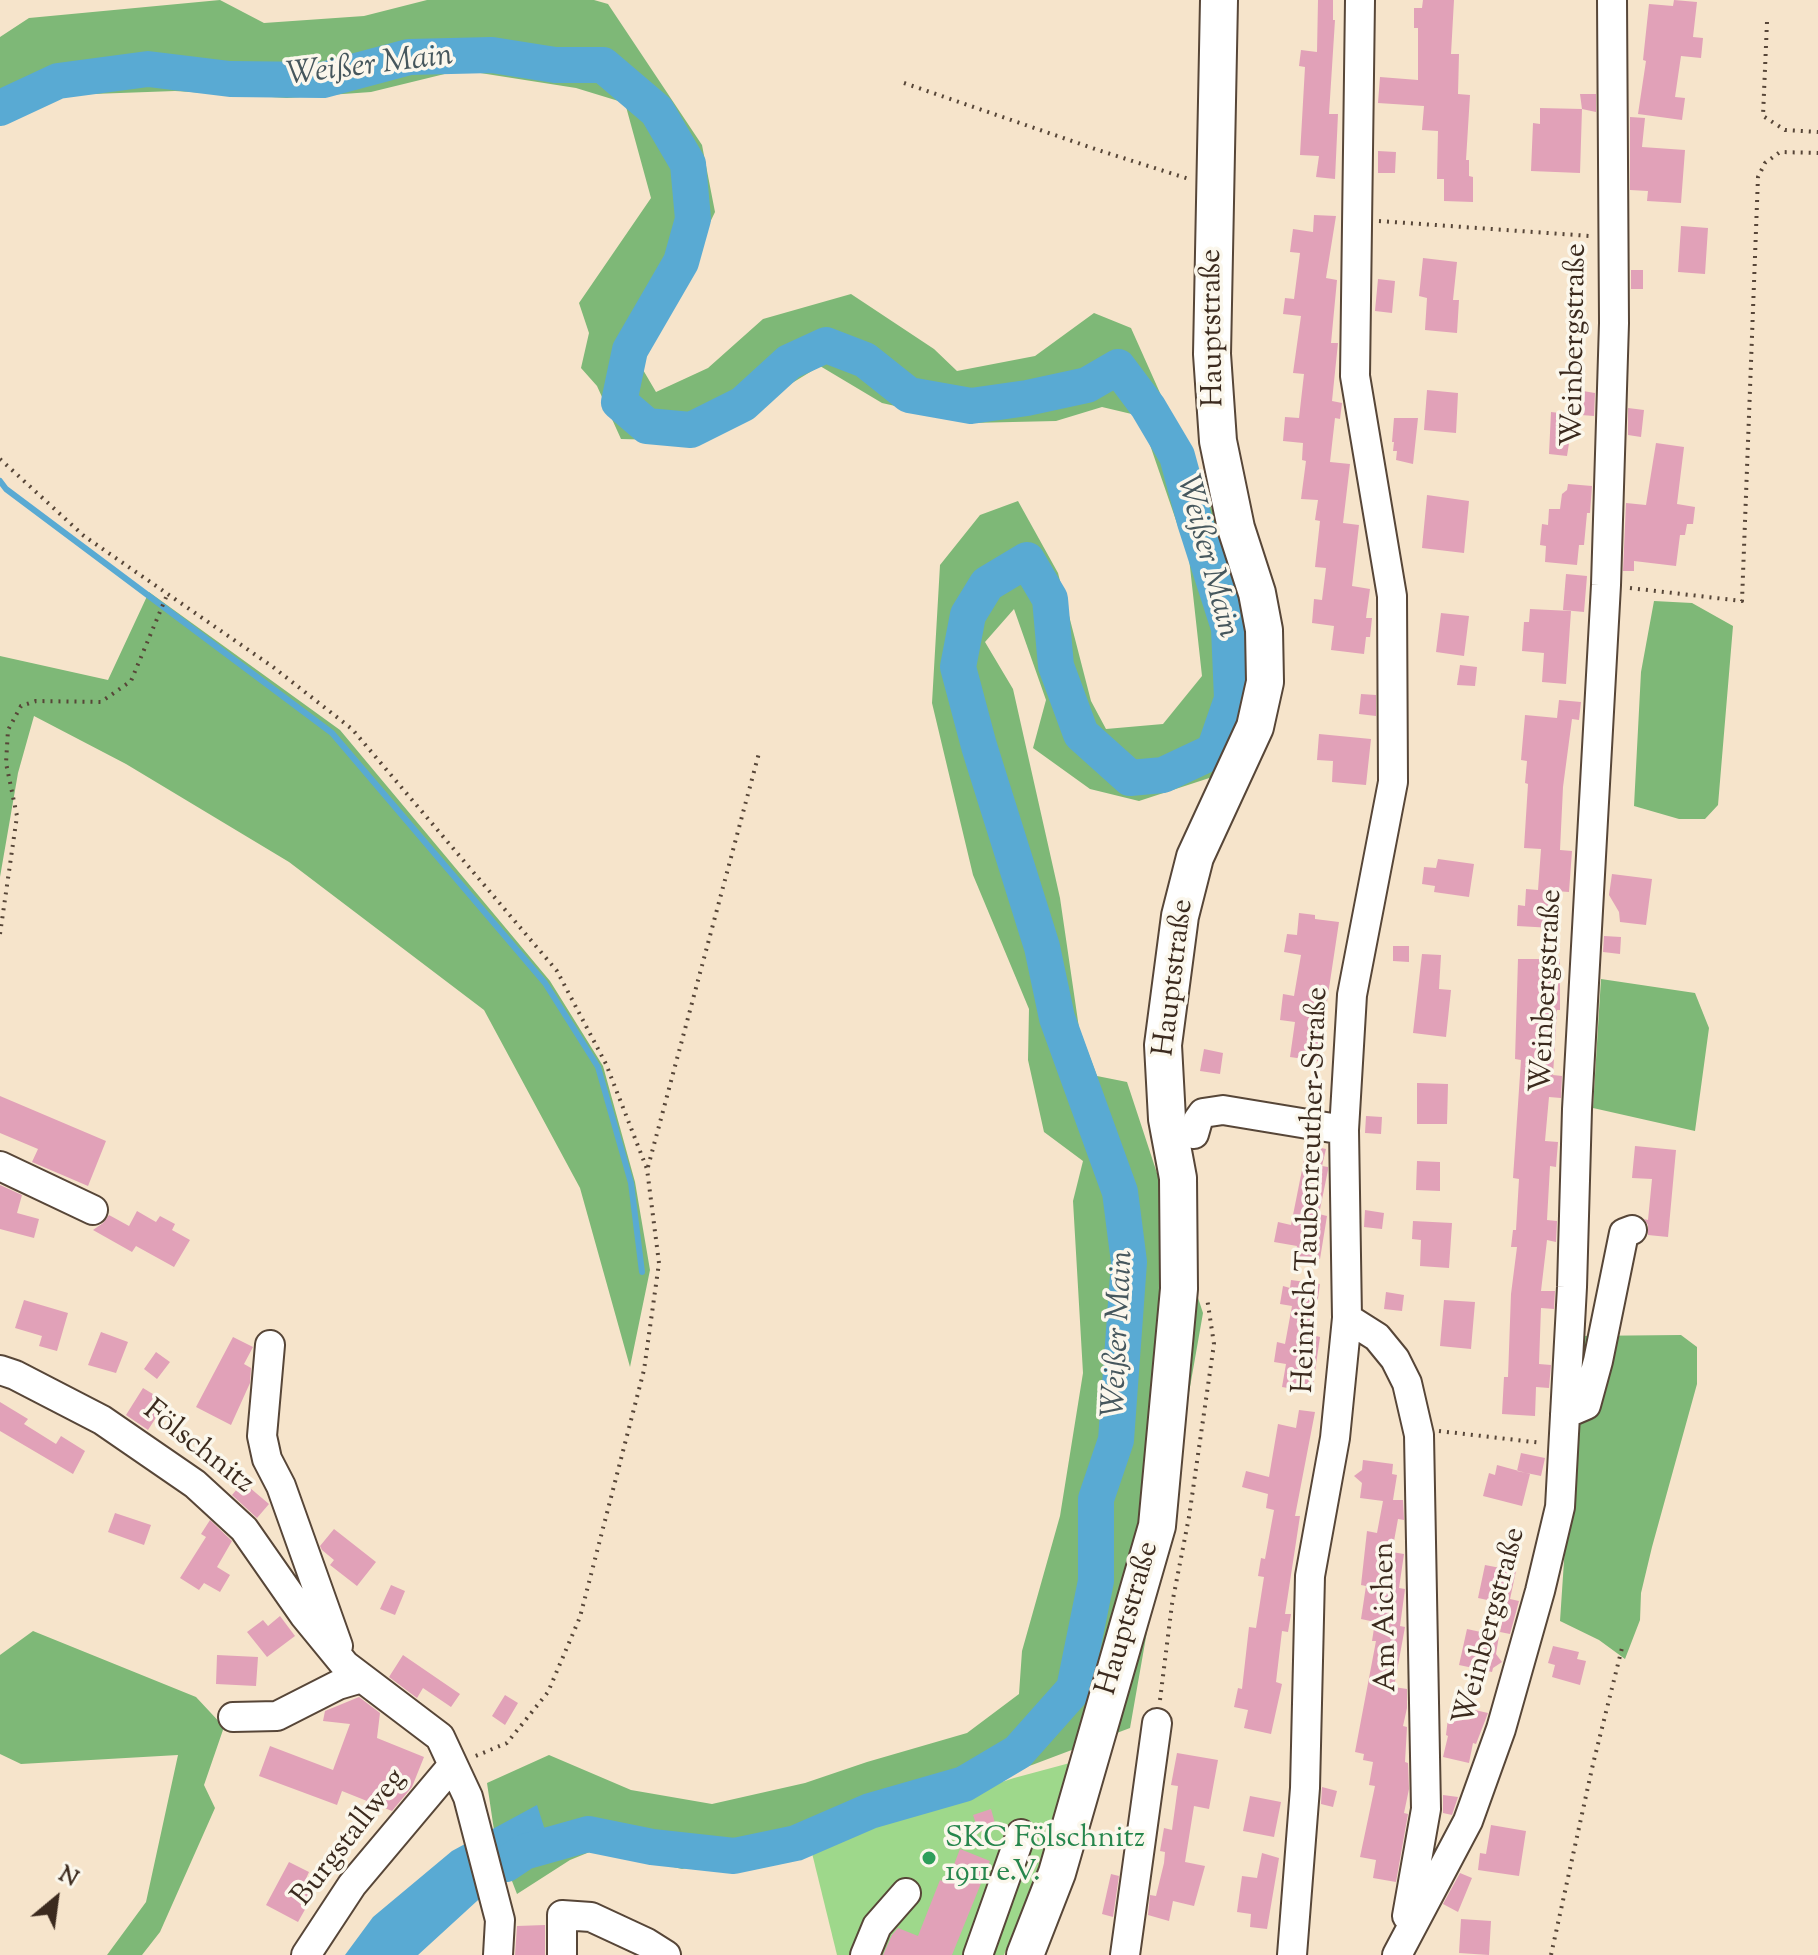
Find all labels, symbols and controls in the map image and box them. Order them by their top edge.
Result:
water label: Weißer Main [285,39,455,97]
street label: Weinbergstraße [1557,243,1597,447]
street label: Hauptstraße [1196,249,1234,407]
water label: Weißer Main [1165,471,1245,643]
street label: Weinbergstraße [1526,888,1572,1094]
street label: Hauptstraße [1149,897,1203,1059]
street label: Heinrich-Taubenreuther-Straße [1288,986,1338,1394]
water label: Weißer Main [1097,1250,1145,1418]
street label: Fölschnitz [134,1394,260,1504]
street label: Weinbergstraße [1448,1524,1536,1730]
street label: Hauptstraße [1091,1538,1169,1700]
street label: Am Aichen [1369,1541,1407,1693]
street label: Burgstallweg [286,1763,416,1915]
place label: SKC Fölschnitz 1911 e.V. [945,1823,1145,1894]
marker: SKC Fölschnitz 1911 e.V. [920,1849,938,1867]
north arrow [16,1859,96,1939]
text: N [52,1860,83,1896]

